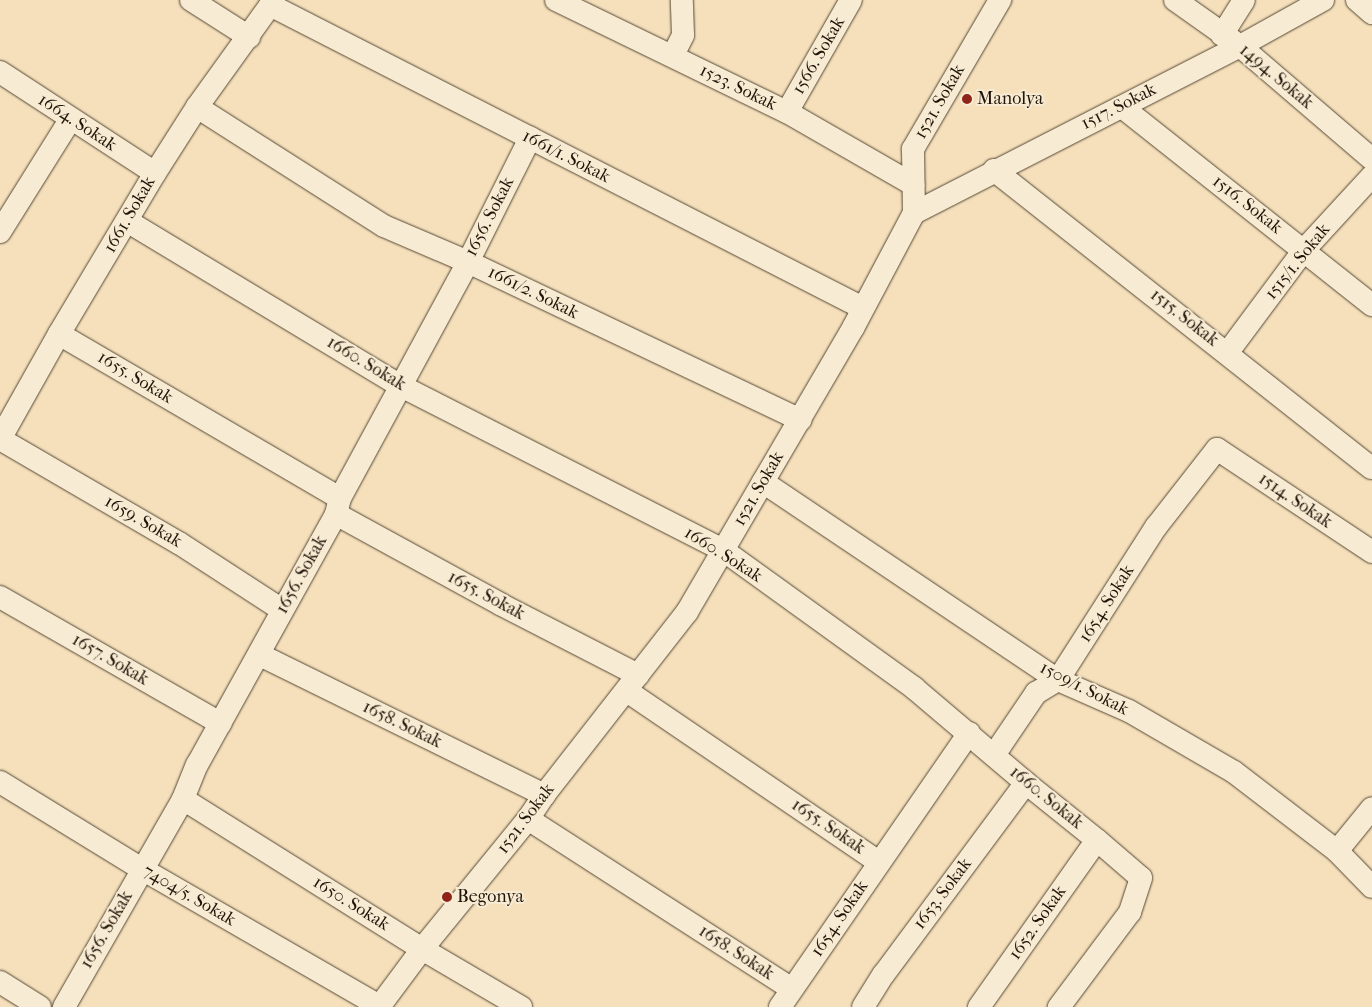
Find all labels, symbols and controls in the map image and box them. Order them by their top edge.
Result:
street label: 1566. Sokak [788,13,850,99]
street label: 1494. Sokak [1235,40,1317,114]
street label: 1523. Sokak [696,60,780,116]
street label: 1521. Sokak [910,61,970,143]
street label: 1517. Sokak [1078,79,1160,135]
place label: Manolya [977,88,1043,110]
street label: 1664. Sokak [34,90,120,156]
marker: Manolya [961,93,973,105]
street label: 1661/1. Sokak [519,126,613,188]
street label: 1516. Sokak [1208,171,1286,239]
street label: 1661. Sokak [99,173,161,257]
street label: 1656. Sokak [461,174,519,260]
street label: 1515/1. Sokak [1261,220,1335,304]
street label: 1661/2. Sokak [484,262,582,324]
street label: 1515. Sokak [1146,285,1222,351]
street label: 1660. Sokak [323,332,409,396]
street label: 1655. Sokak [93,347,177,409]
street label: 1521. Sokak [729,448,789,530]
street label: 1514. Sokak [1254,469,1336,533]
street label: 1659. Sokak [100,491,186,553]
street label: 1660. Sokak [680,522,766,588]
street label: 1656. Sokak [272,532,332,618]
street label: 1654. Sokak [1075,561,1139,647]
street label: 1655. Sokak [444,567,528,625]
street label: 1657. Sokak [68,629,152,691]
street label: 1509/1. Sokak [1036,657,1132,721]
street label: 1658. Sokak [359,697,445,753]
street label: 1660. Sokak [1005,762,1087,834]
street label: 1521. Sokak [493,780,559,858]
street label: 1655. Sokak [787,795,869,859]
street label: 1653. Sokak [909,854,977,934]
street label: 7404/5. Sokak [139,861,239,931]
street label: 1650. Sokak [309,872,393,936]
street label: 1654. Sokak [807,877,873,961]
street label: 1652. Sokak [1005,882,1071,964]
place label: Begonya [457,886,524,908]
street label: 1656. Sokak [76,887,138,973]
marker: Begonya [441,891,453,903]
street label: 1658. Sokak [694,921,778,985]

